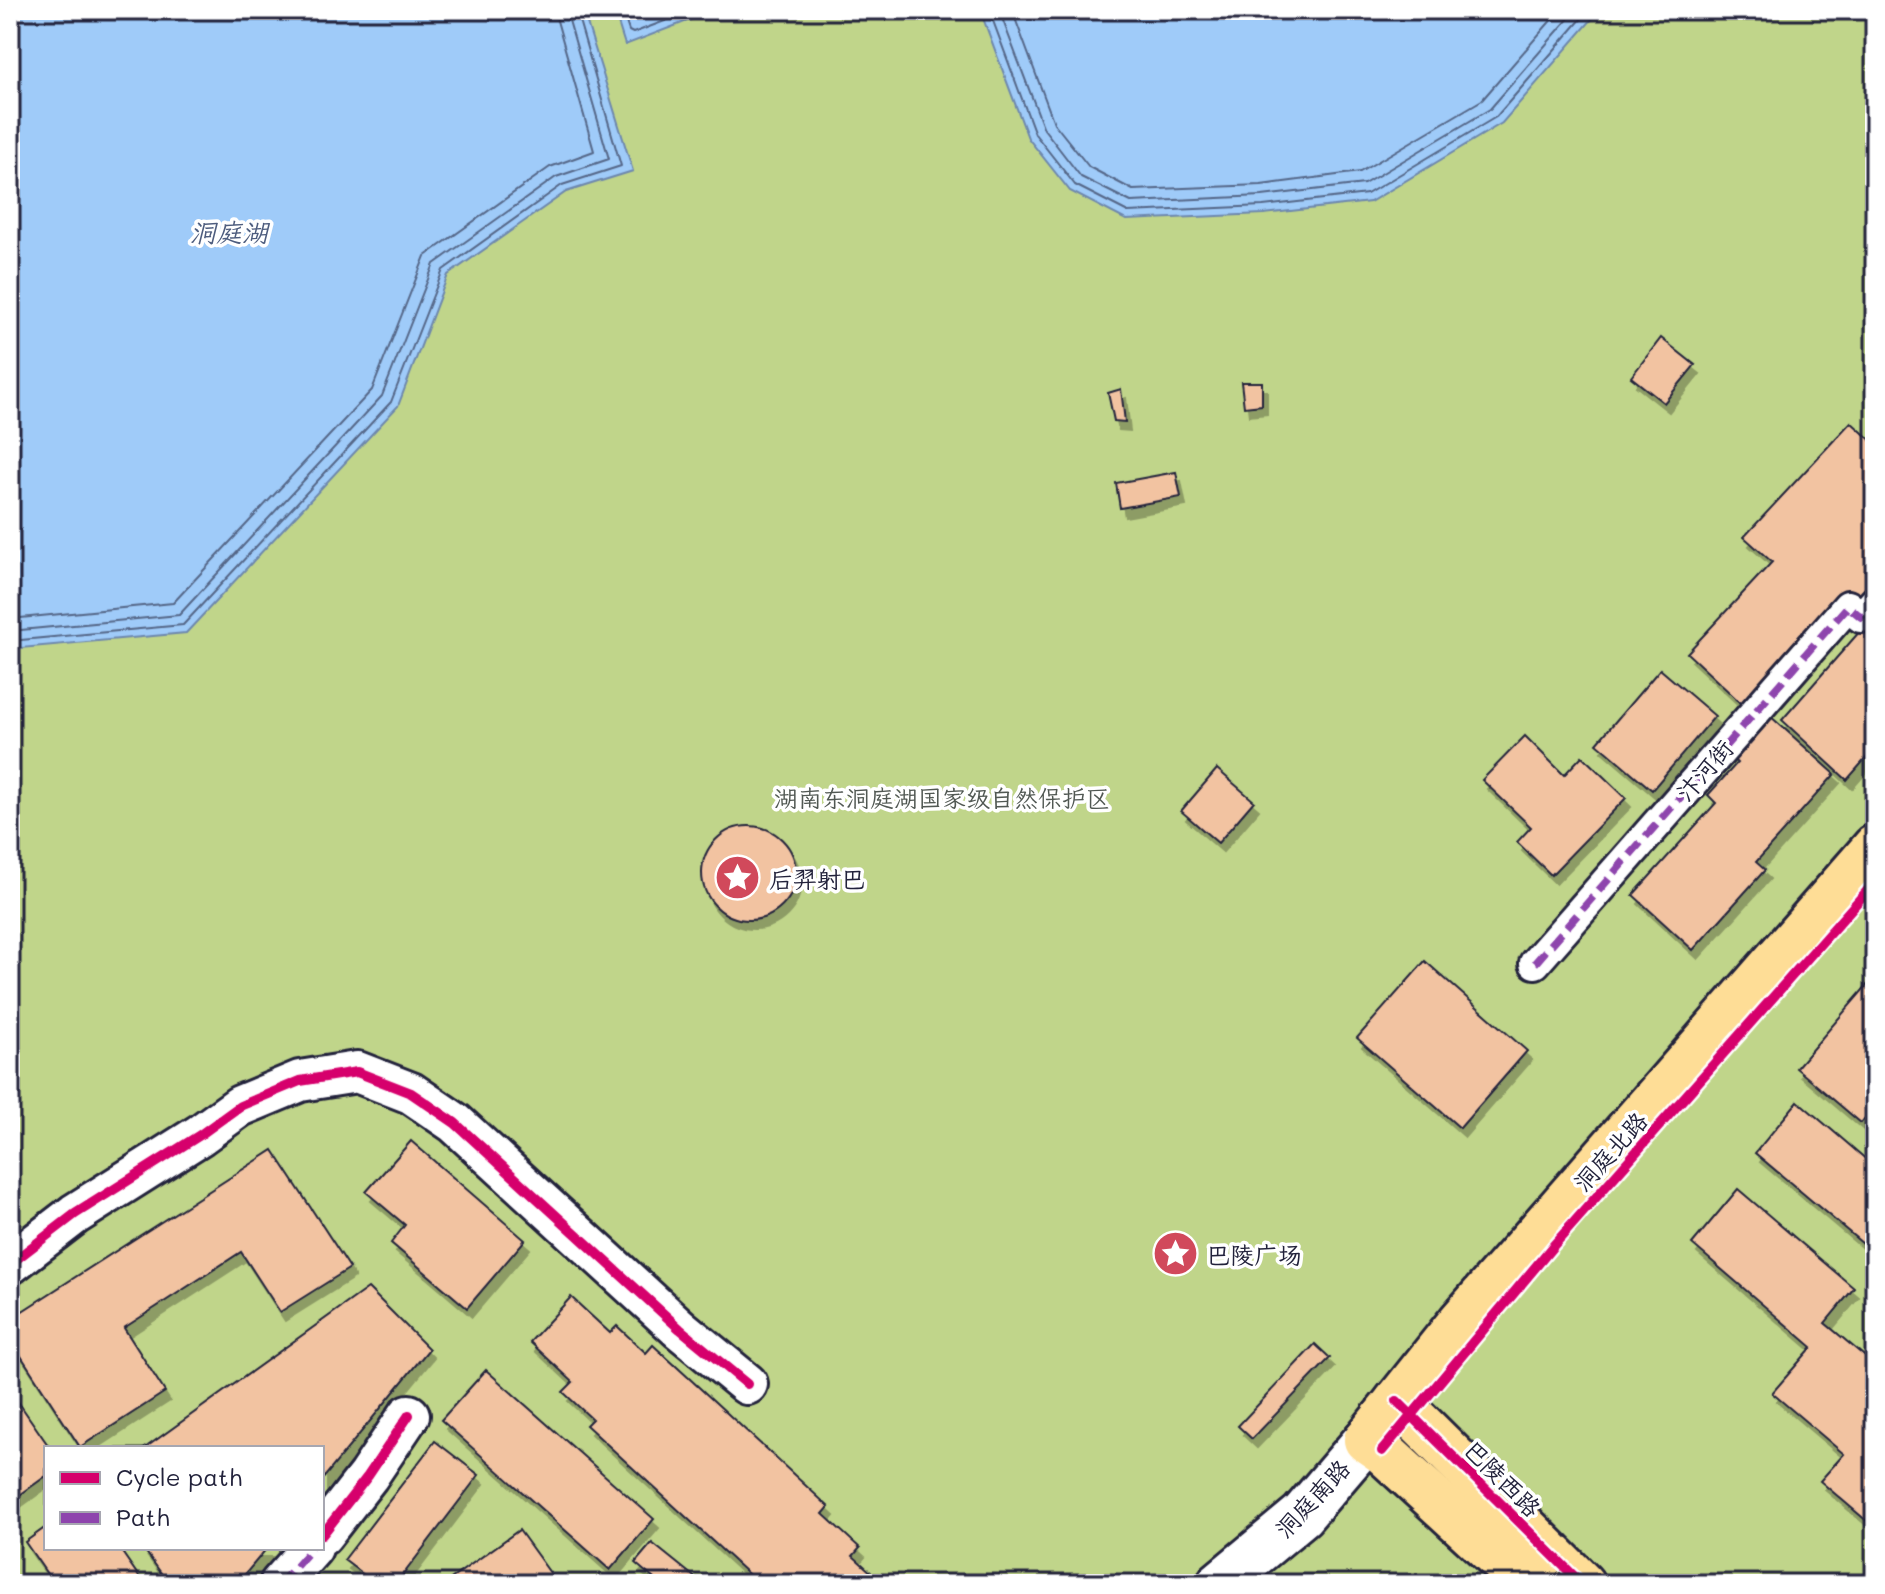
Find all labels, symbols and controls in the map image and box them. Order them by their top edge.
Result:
water label: 洞庭湖 [190,215,271,249]
street label: 汴河街 [1669,733,1739,807]
park label: 湖南东洞庭湖国家级自然保护区 [774,782,1110,813]
place icon: 后羿射巴 [714,854,762,902]
place label: 后羿射巴 [769,863,865,894]
street label: 洞庭北路 [1566,1105,1654,1197]
place icon: 巴陵广场 [1151,1230,1199,1278]
place label: 巴陵广场 [1206,1239,1302,1270]
street label: 巴陵西路 [1458,1433,1548,1523]
legend [44,1446,324,1550]
street label: 洞庭南路 [1268,1452,1356,1544]
text: Cycle path [116,1461,242,1492]
text: Path [116,1501,170,1532]

